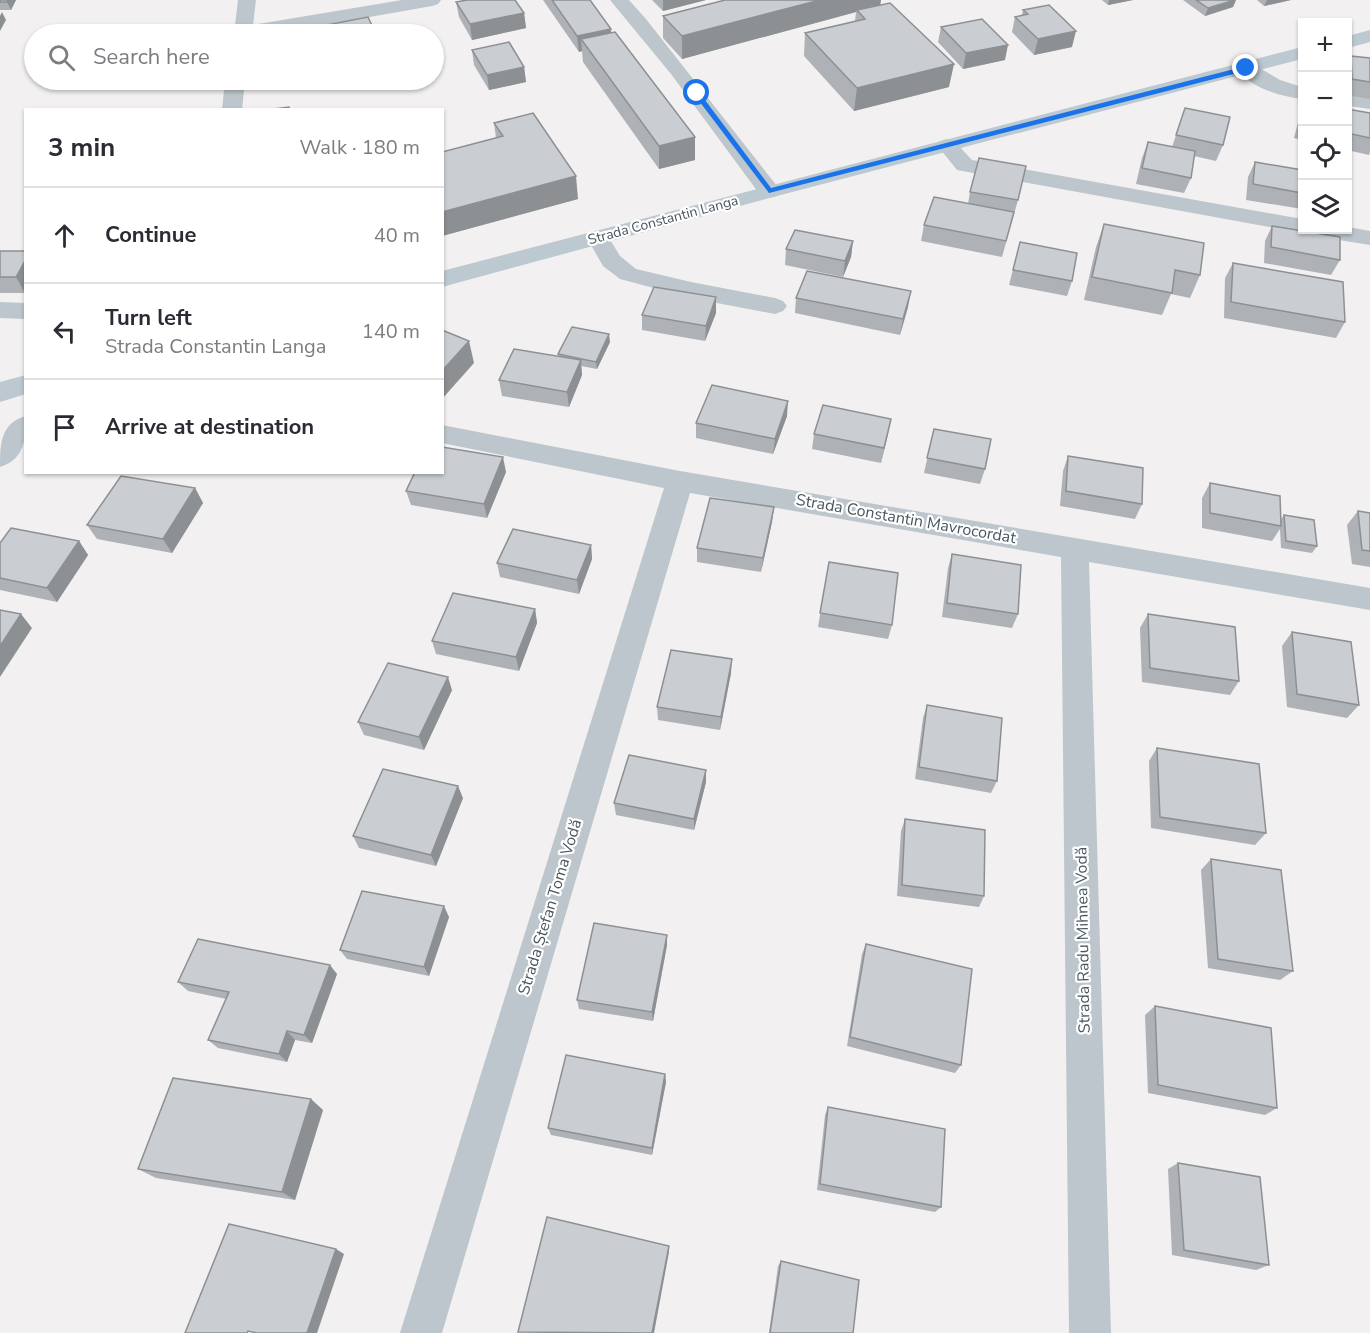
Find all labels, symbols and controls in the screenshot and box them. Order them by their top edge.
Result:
map controls [1298,18,1352,234]
button: + [1298,18,1352,72]
search box [24,24,444,90]
icon: search [45,41,78,74]
text: Search here [93,42,210,72]
route end [1232,54,1258,80]
button: − [1298,72,1352,126]
route start [683,79,709,105]
button: locate [1298,126,1352,180]
text: 3 min [48,130,115,165]
text: Walk · 180 m [300,134,420,161]
button: layers [1298,180,1352,234]
street label: Strada Constantin Langa [586,191,740,249]
icon: ahead [48,219,81,252]
text: Continue [105,220,196,250]
text: 40 m [374,222,420,249]
text: Turn left [105,303,192,333]
icon: left [48,315,81,348]
text: 140 m [362,318,420,345]
text: Strada Constantin Langa [105,333,326,360]
icon: arrive [48,411,81,444]
text: Arrive at destination [105,412,314,442]
street label: Strada Constantin Mavrocordat [794,489,1018,549]
street label: Strada Ștefan Toma Vodă [513,816,587,998]
street label: Strada Radu Mihnea Vodă [1070,847,1096,1033]

